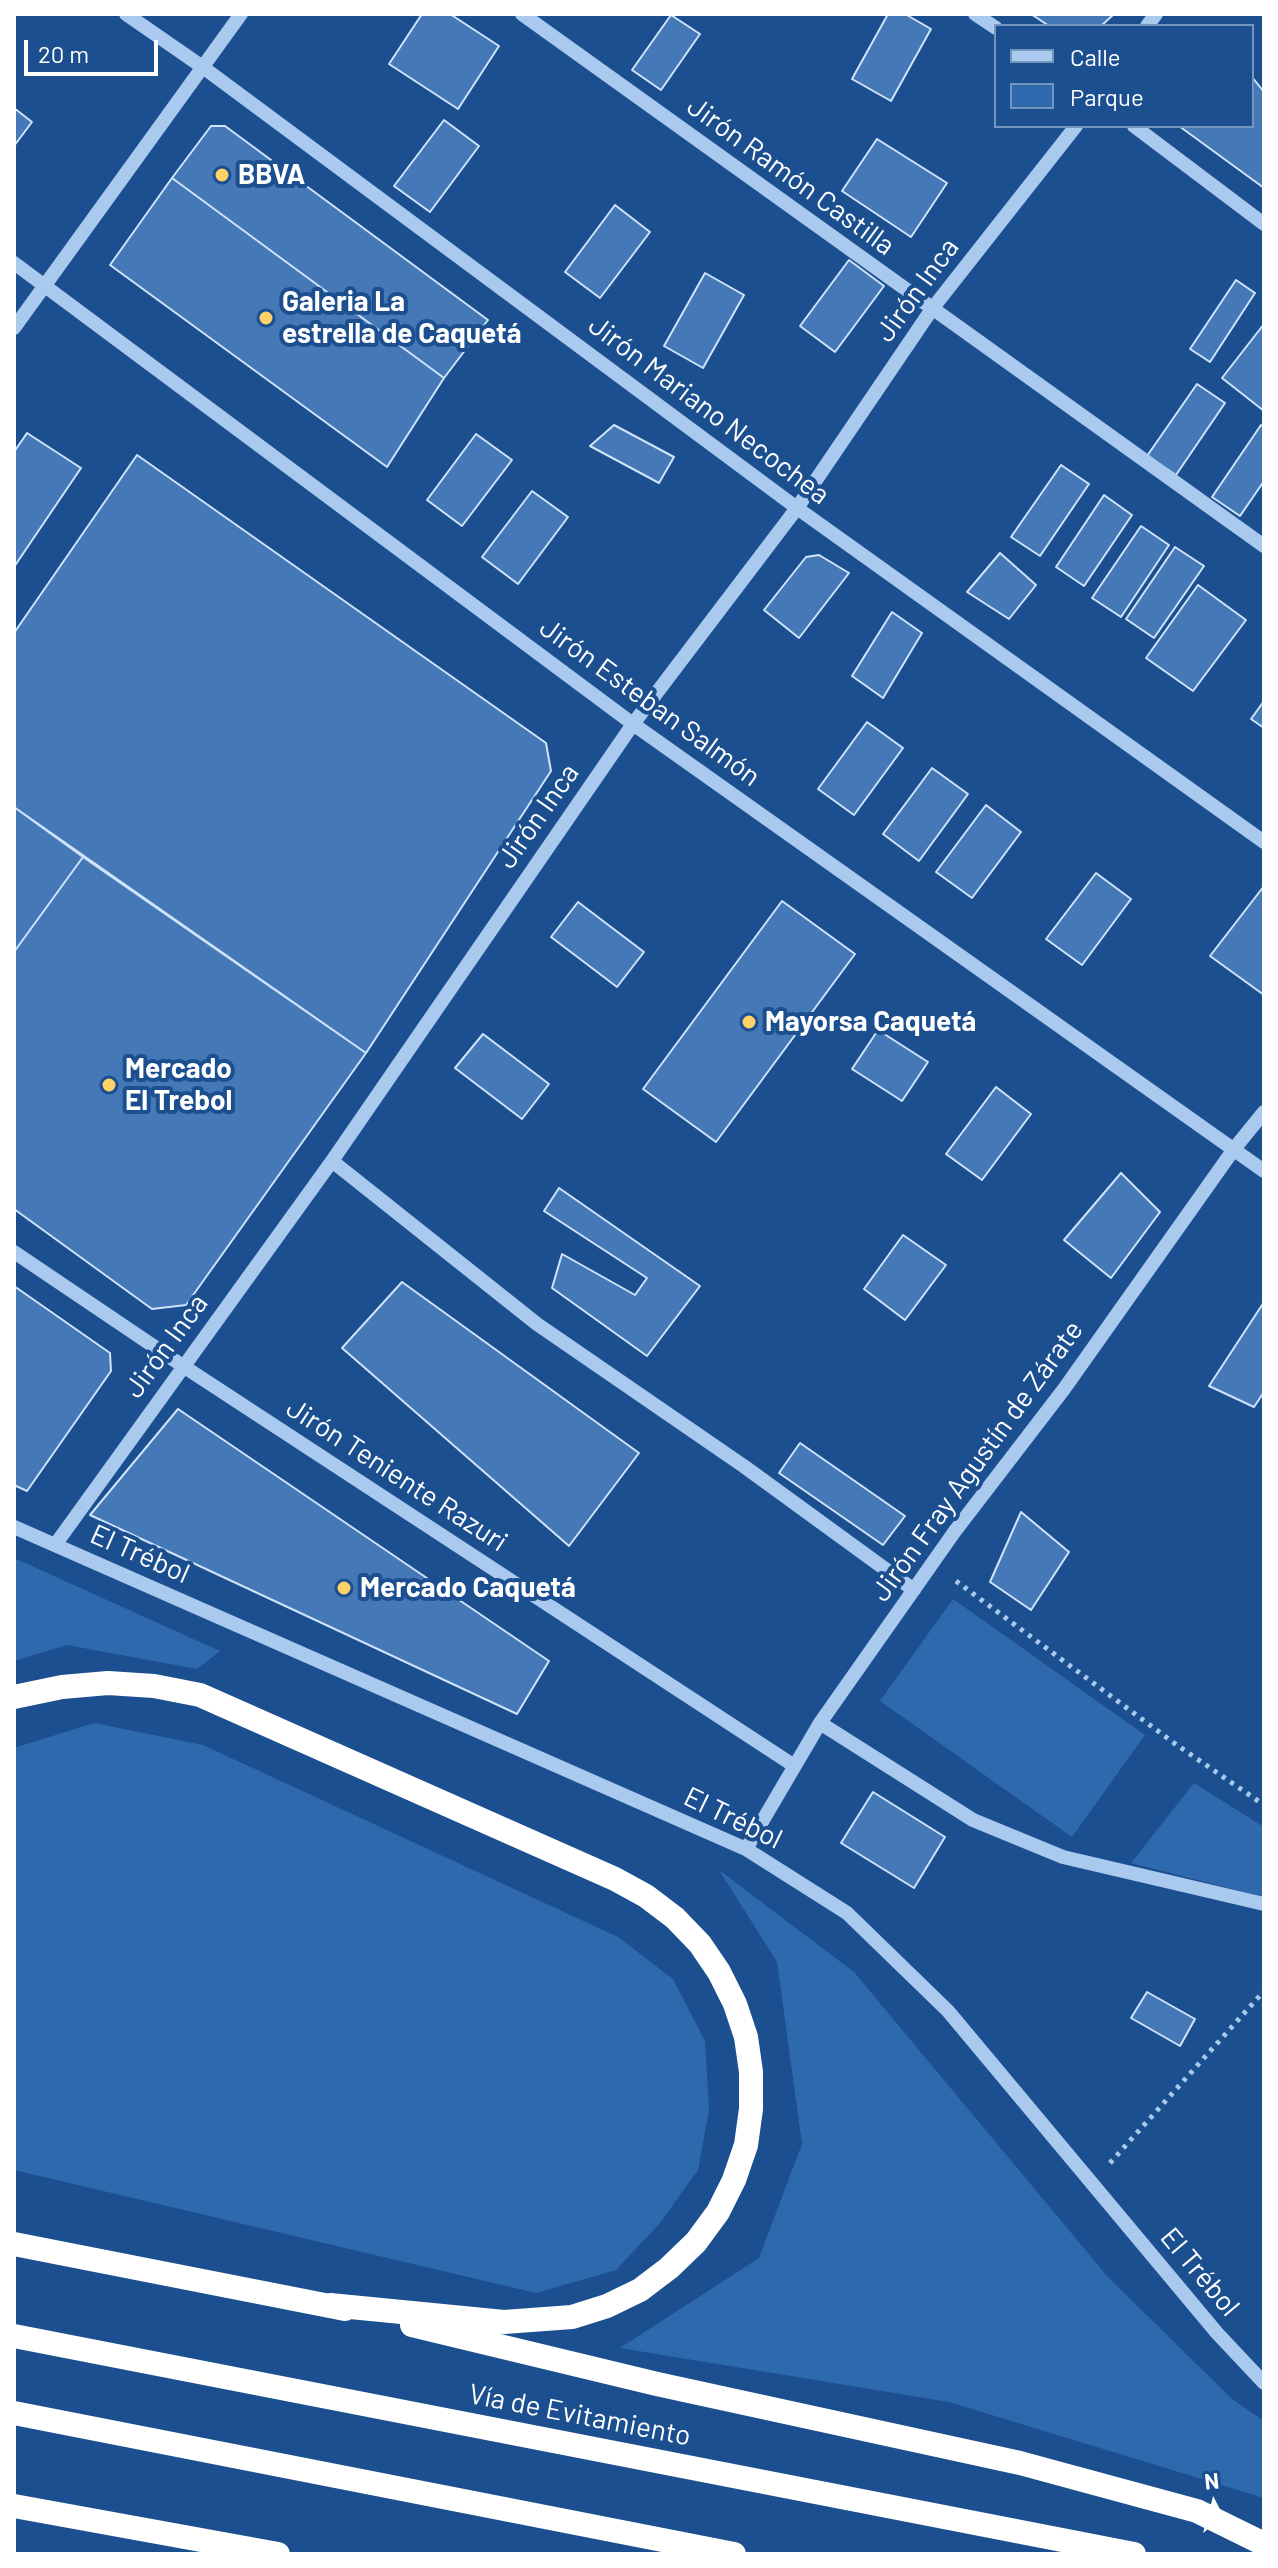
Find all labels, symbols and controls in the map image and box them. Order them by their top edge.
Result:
scale bar [28,24,162,74]
legend [994,24,1254,128]
text: 20 m [38,39,89,68]
text: Calle [1070,42,1121,71]
text: Parque [1070,82,1144,111]
street label: Jirón Ramón Castilla [681,89,901,263]
place label: BBVA [238,158,305,192]
marker: BBVA [213,166,231,184]
street label: Jirón Inca [868,232,966,348]
place label: Galeria La estrella de Caquetá [282,285,521,351]
street label: Jirón Mariano Necochea [582,308,836,512]
marker: Galeria La estrella de Caquetá [257,309,275,327]
street label: Jirón Esteban Salmón [533,611,767,793]
street label: Jirón Inca [490,757,586,875]
place label: Mayorsa Caquetá [765,1005,976,1039]
marker: Mayorsa Caquetá [740,1013,758,1031]
place label: Mercado El Trebol [125,1052,232,1118]
marker: Mercado El Trebol [100,1076,118,1094]
street label: Jirón Inca [117,1288,215,1404]
street label: Jirón Fray Agustín de Zárate [864,1314,1090,1608]
street label: Jirón Teniente Razuri [280,1391,514,1559]
street label: El Trébol [85,1517,195,1591]
place label: Mercado Caquetá [360,1571,576,1605]
marker: Mercado Caquetá [335,1579,353,1597]
street label: El Trébol [678,1780,788,1856]
street label: El Trébol [1153,2221,1247,2323]
street label: Vía de Evitamiento [466,2377,694,2453]
north arrow [1174,2464,1254,2544]
text: N [1203,2466,1220,2494]

